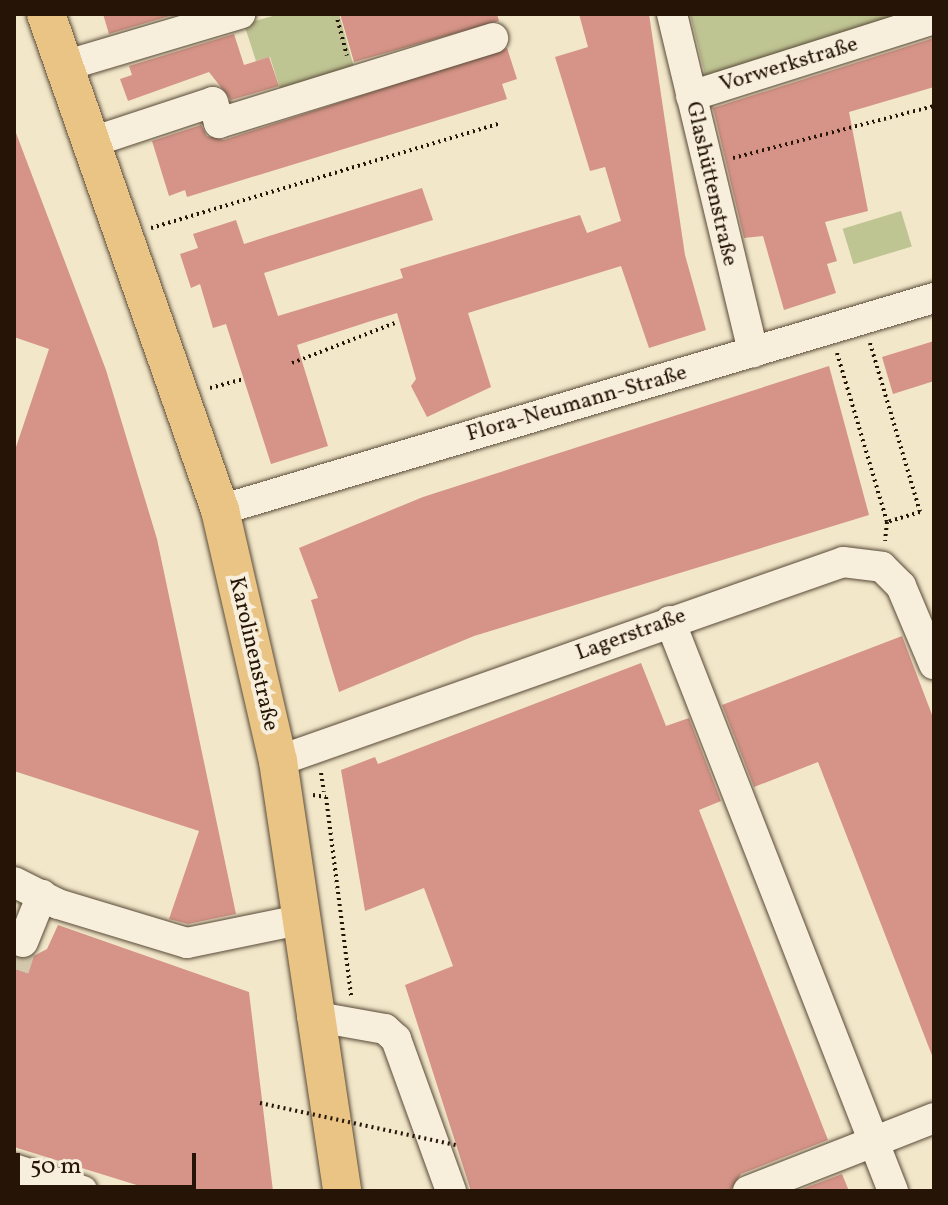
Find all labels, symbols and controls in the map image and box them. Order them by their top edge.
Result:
street label: Vorwerkstraße [717,31,861,99]
street label: Glashüttenstraße [679,99,743,269]
street label: Flora-Neumann-Straße [464,360,690,448]
street label: Karolinenstraße [222,574,284,734]
street label: Lagerstraße [572,603,690,667]
scale bar [20,1137,200,1187]
text: 50 m [30,1150,82,1184]

